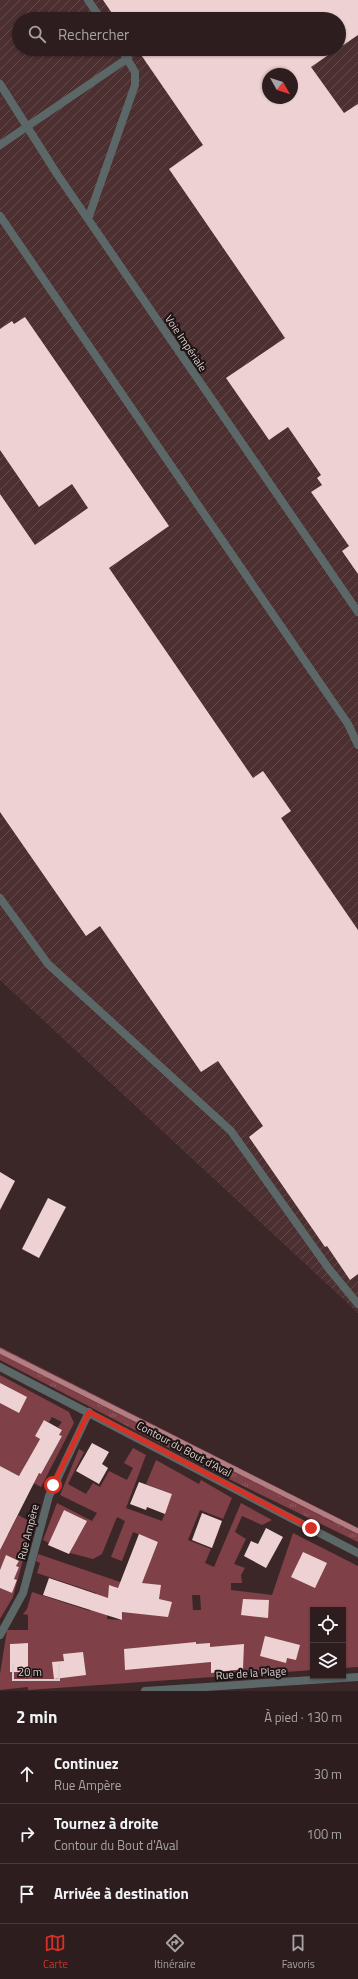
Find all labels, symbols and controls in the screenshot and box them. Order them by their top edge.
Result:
search box [12,12,346,56]
icon: search [26,23,48,45]
text: Rechercher [58,23,129,46]
north arrow [262,68,298,104]
street label: Voie Impériale [161,311,211,375]
street label: Contour du Bout d'Aval [134,1417,234,1481]
route start [44,1476,62,1494]
street label: Rue Ampère [13,1502,43,1562]
route end [302,1519,320,1537]
map controls [310,1607,346,1679]
button: locate [310,1607,346,1643]
button: layers [310,1643,346,1679]
scale bar [12,1663,60,1682]
street label: Rue de la Plage [215,1663,287,1683]
text: 20 m [18,1664,42,1680]
text: 2 min [16,1704,57,1730]
text: À pied · 130 m [264,1707,342,1727]
text: Continuez [54,1752,119,1775]
icon: ahead [16,1763,38,1785]
text: 30 m [314,1764,342,1784]
text: Rue Ampère [54,1775,121,1795]
text: Tournez à droite [54,1812,159,1835]
icon: right [16,1823,38,1845]
text: 100 m [306,1824,342,1844]
text: Contour du Bout d'Aval [54,1835,178,1855]
text: Arrivée à destination [54,1882,189,1905]
icon: arrive [16,1883,38,1905]
tab: Carte [43,1932,68,1972]
tab: Itinéraire [154,1932,195,1972]
tab: Favoris [282,1932,315,1972]

